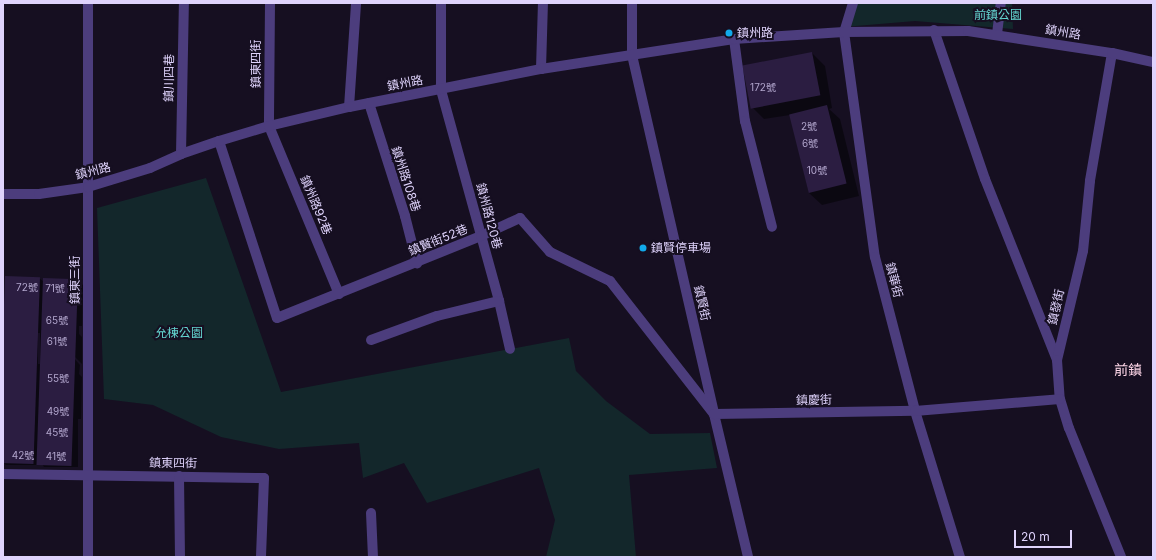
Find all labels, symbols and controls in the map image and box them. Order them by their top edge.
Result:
park label: 前鎮公園 [974,8,1022,22]
street label: 鎮州路 [1044,22,1082,42]
place label: 鎮州路 [737,26,773,40]
marker: 鎮州路 [724,28,734,38]
street label: 鎮東四街 [249,40,263,88]
street label: 鎮川四巷 [161,54,177,102]
street label: 鎮州路 [386,72,424,94]
house number: 172號 [750,82,776,94]
house number: 2號 [801,121,817,133]
house number: 6號 [802,138,818,150]
street label: 鎮州路108巷 [389,144,423,214]
street label: 鎮州路 [74,160,112,182]
house number: 10號 [807,165,827,177]
street label: 鎮州路92巷 [297,173,335,237]
street label: 鎮州路120巷 [473,181,505,251]
street label: 鎮賢街52巷 [406,222,470,258]
place label: 鎮賢停車場 [651,241,711,255]
marker: 鎮賢停車場 [638,243,648,253]
street label: 鎮東三街 [68,256,82,304]
street label: 鎮華街 [882,261,906,299]
house number: 72號 [16,282,38,294]
house number: 71號 [45,283,65,295]
street label: 鎮賢街 [691,284,713,322]
street label: 鎮發街 [1045,288,1067,326]
house number: 65號 [46,315,68,327]
park label: 允棟公園 [155,326,203,340]
house number: 61號 [47,336,67,348]
district label: 前鎮 [1114,362,1142,378]
house number: 55號 [47,373,69,385]
street label: 鎮慶街 [796,392,832,408]
house number: 49號 [47,406,69,418]
house number: 45號 [46,427,68,439]
house number: 42號 [12,450,34,462]
house number: 41號 [46,451,66,463]
street label: 鎮東四街 [149,455,197,471]
scale bar [1016,522,1074,548]
text: 20 m [1021,529,1050,544]

